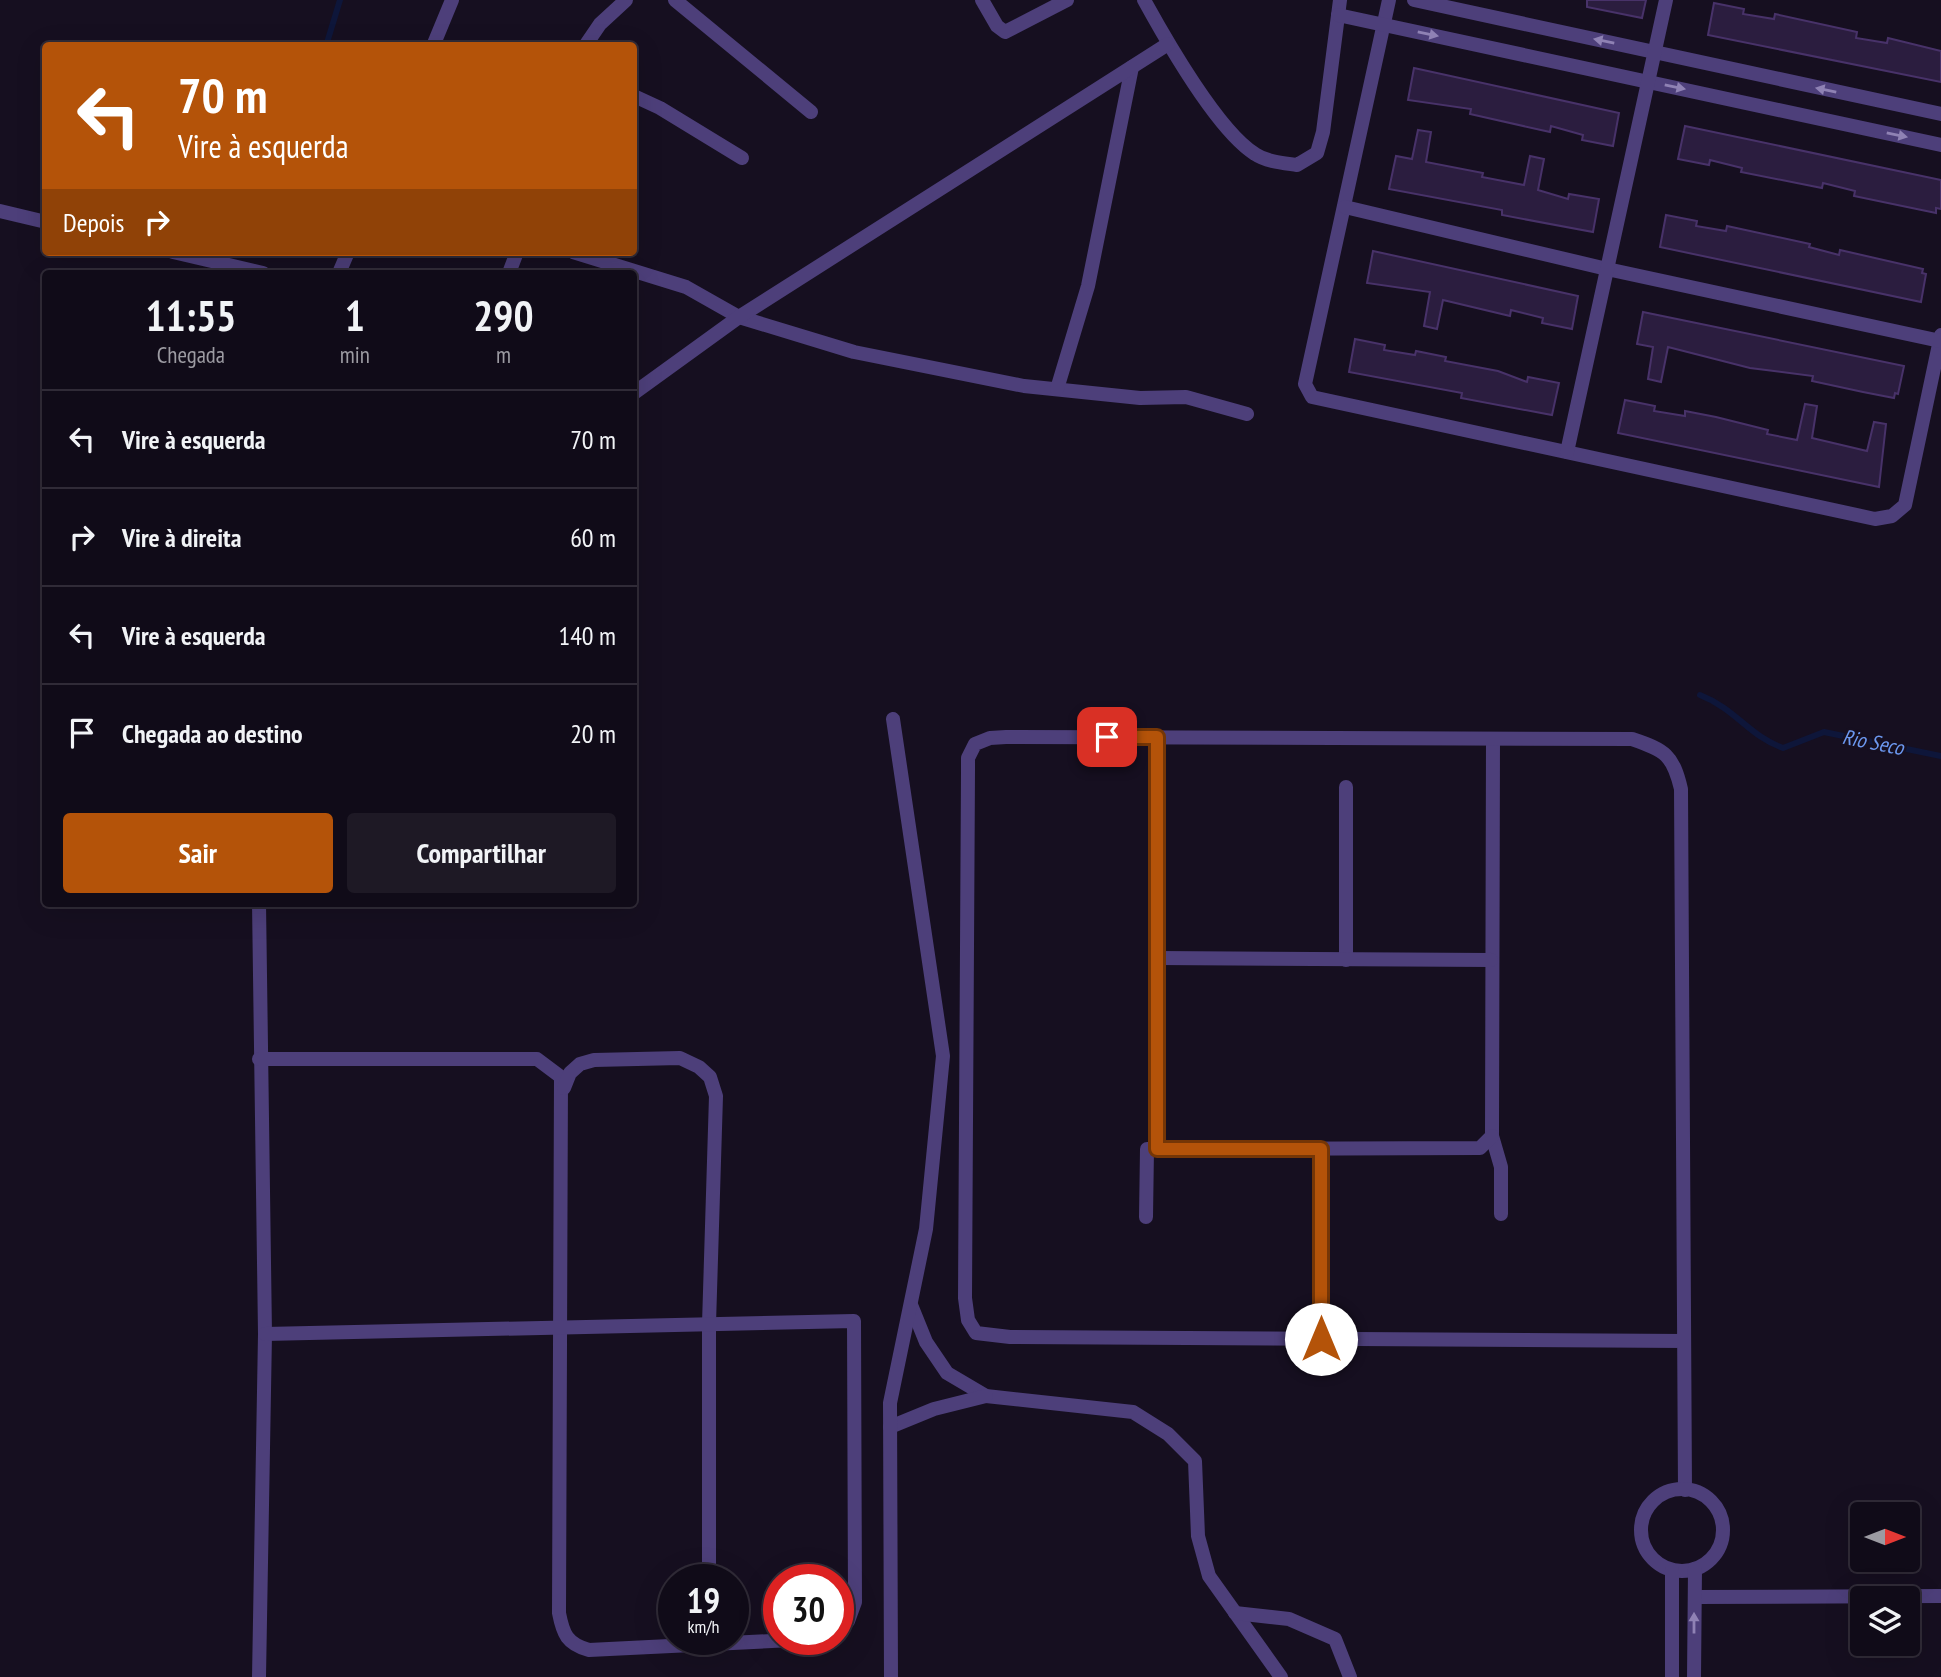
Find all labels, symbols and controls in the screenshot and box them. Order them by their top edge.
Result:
one-way arrow [1417,29,1439,40]
one-way arrow [1593,36,1615,47]
text: 70 m [178,63,267,127]
icon: left [63,70,154,161]
one-way arrow [1664,82,1686,93]
one-way arrow [1815,84,1837,95]
text: Vire à esquerda [178,125,349,167]
one-way arrow [1886,130,1908,141]
icon: right [138,203,176,241]
text: Depois [63,206,124,239]
text: 11:55 [145,288,236,343]
text: 1 [345,288,365,343]
text: 290 [473,288,534,343]
text: Chegada [157,340,225,369]
text: min [340,340,370,369]
text: m [496,340,511,369]
icon: left [63,420,101,458]
text: Vire à esquerda [122,423,265,456]
text: 70 m [570,423,616,456]
icon: right [63,518,101,556]
text: Vire à direita [122,521,241,554]
text: 60 m [570,521,616,554]
icon: left [63,616,101,654]
text: Vire à esquerda [122,619,265,652]
text: 140 m [558,619,616,652]
pin [1077,707,1137,767]
icon: arrive [63,714,101,752]
text: Chegada ao destino [122,717,303,750]
text: 20 m [570,717,616,750]
icon: arrive [1088,718,1126,756]
water label: Rio Seco [1840,723,1908,762]
button: Sair [63,813,333,893]
button: Compartilhar [347,813,616,893]
position arrow [1284,1302,1358,1376]
north arrow [1850,1502,1920,1572]
map controls [1850,1502,1920,1656]
speed limit sign: 30 [763,1564,854,1655]
text: 19 [687,1577,720,1623]
button: layers [1850,1586,1920,1656]
one-way arrow [1689,1612,1700,1634]
text: km/h [688,1615,719,1638]

